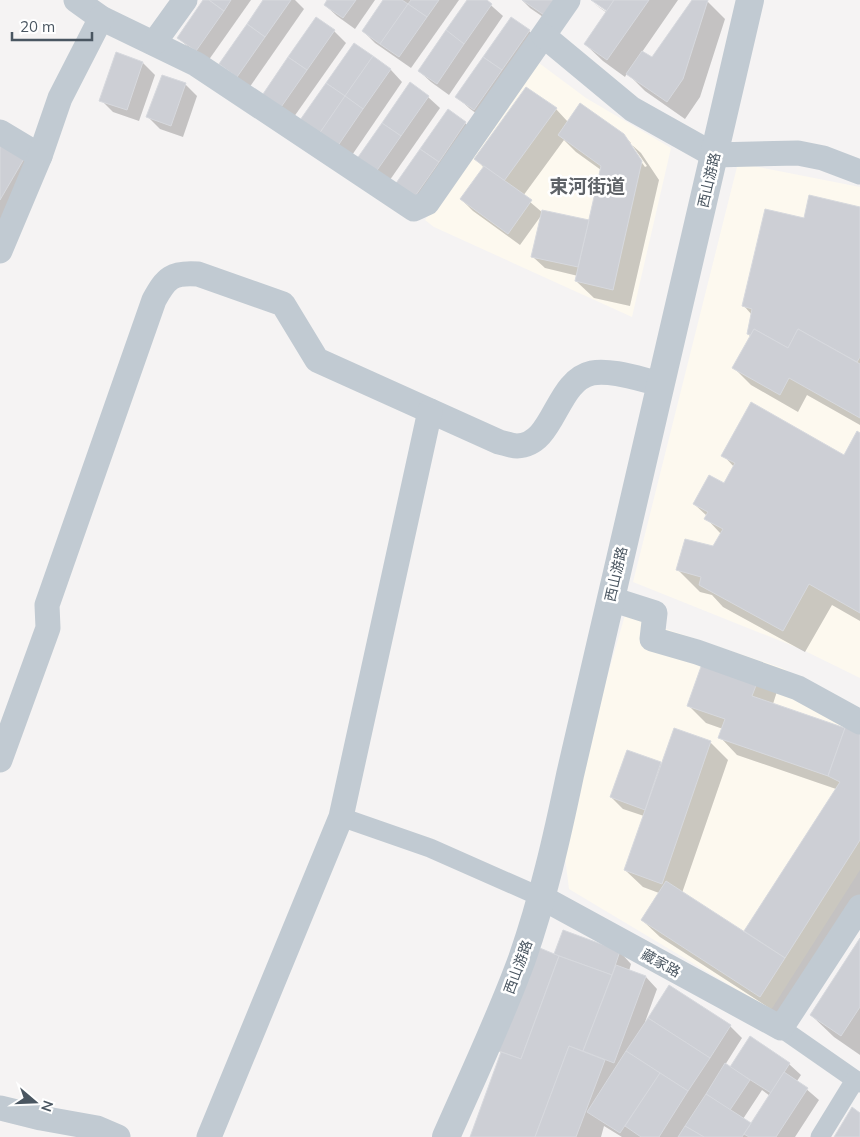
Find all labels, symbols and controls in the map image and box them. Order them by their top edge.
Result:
scale bar [12,10,92,42]
text: 20 m [20,17,55,36]
street label: 西山游路 [694,151,724,209]
district label: 束河街道 [549,174,625,198]
street label: 西山游路 [601,545,631,603]
street label: 西山游路 [500,938,536,996]
street label: 藏家路 [638,945,684,981]
north arrow [10,1077,60,1127]
text: N [37,1098,58,1114]

